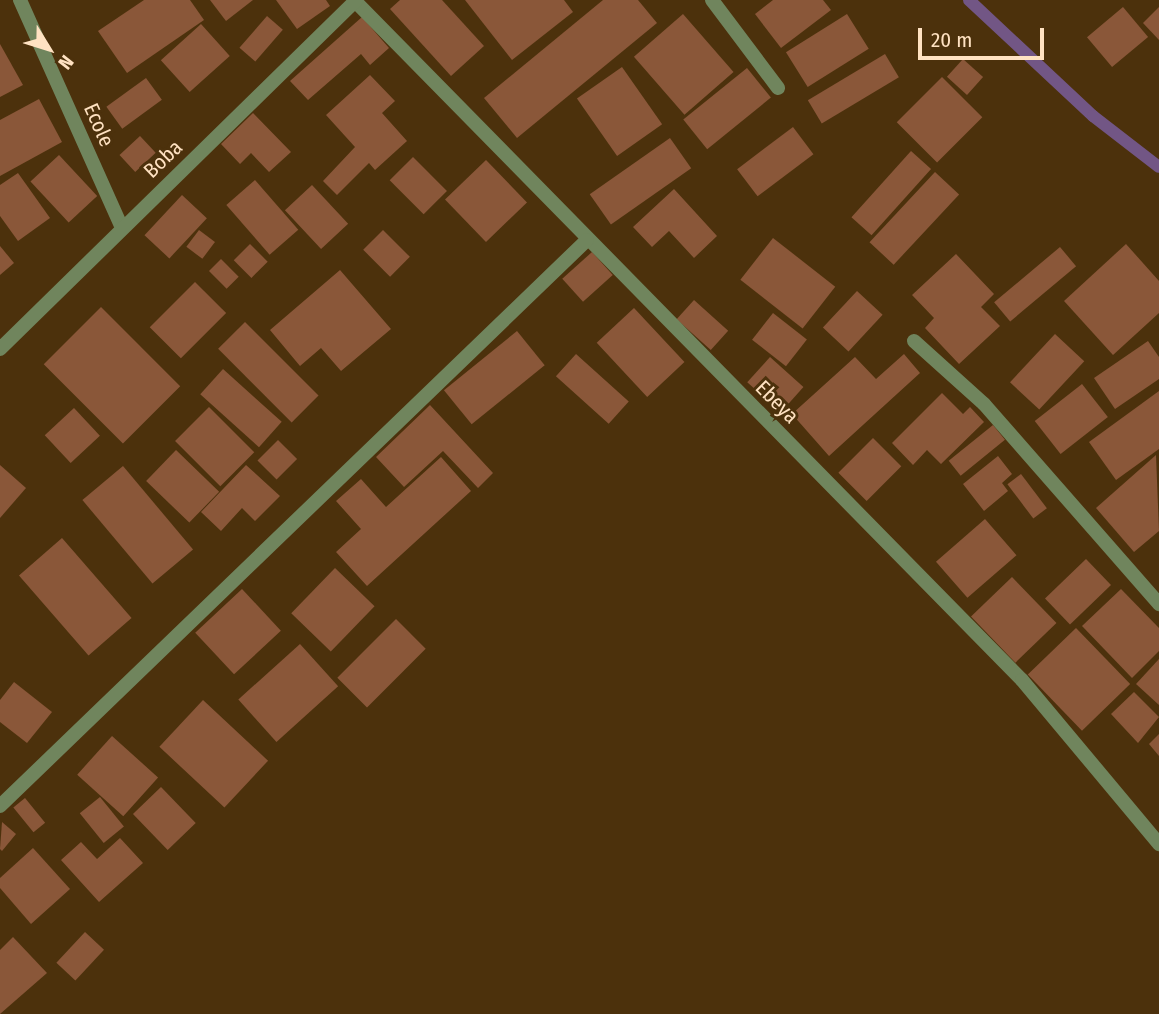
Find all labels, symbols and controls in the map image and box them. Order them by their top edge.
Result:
north arrow [14,14,84,84]
scale bar [921,14,1047,58]
text: 20 m [931,27,972,53]
text: N [53,51,79,74]
street label: Ecole [78,99,120,151]
street label: Boba [138,135,188,183]
street label: Ebeya [750,375,804,429]

